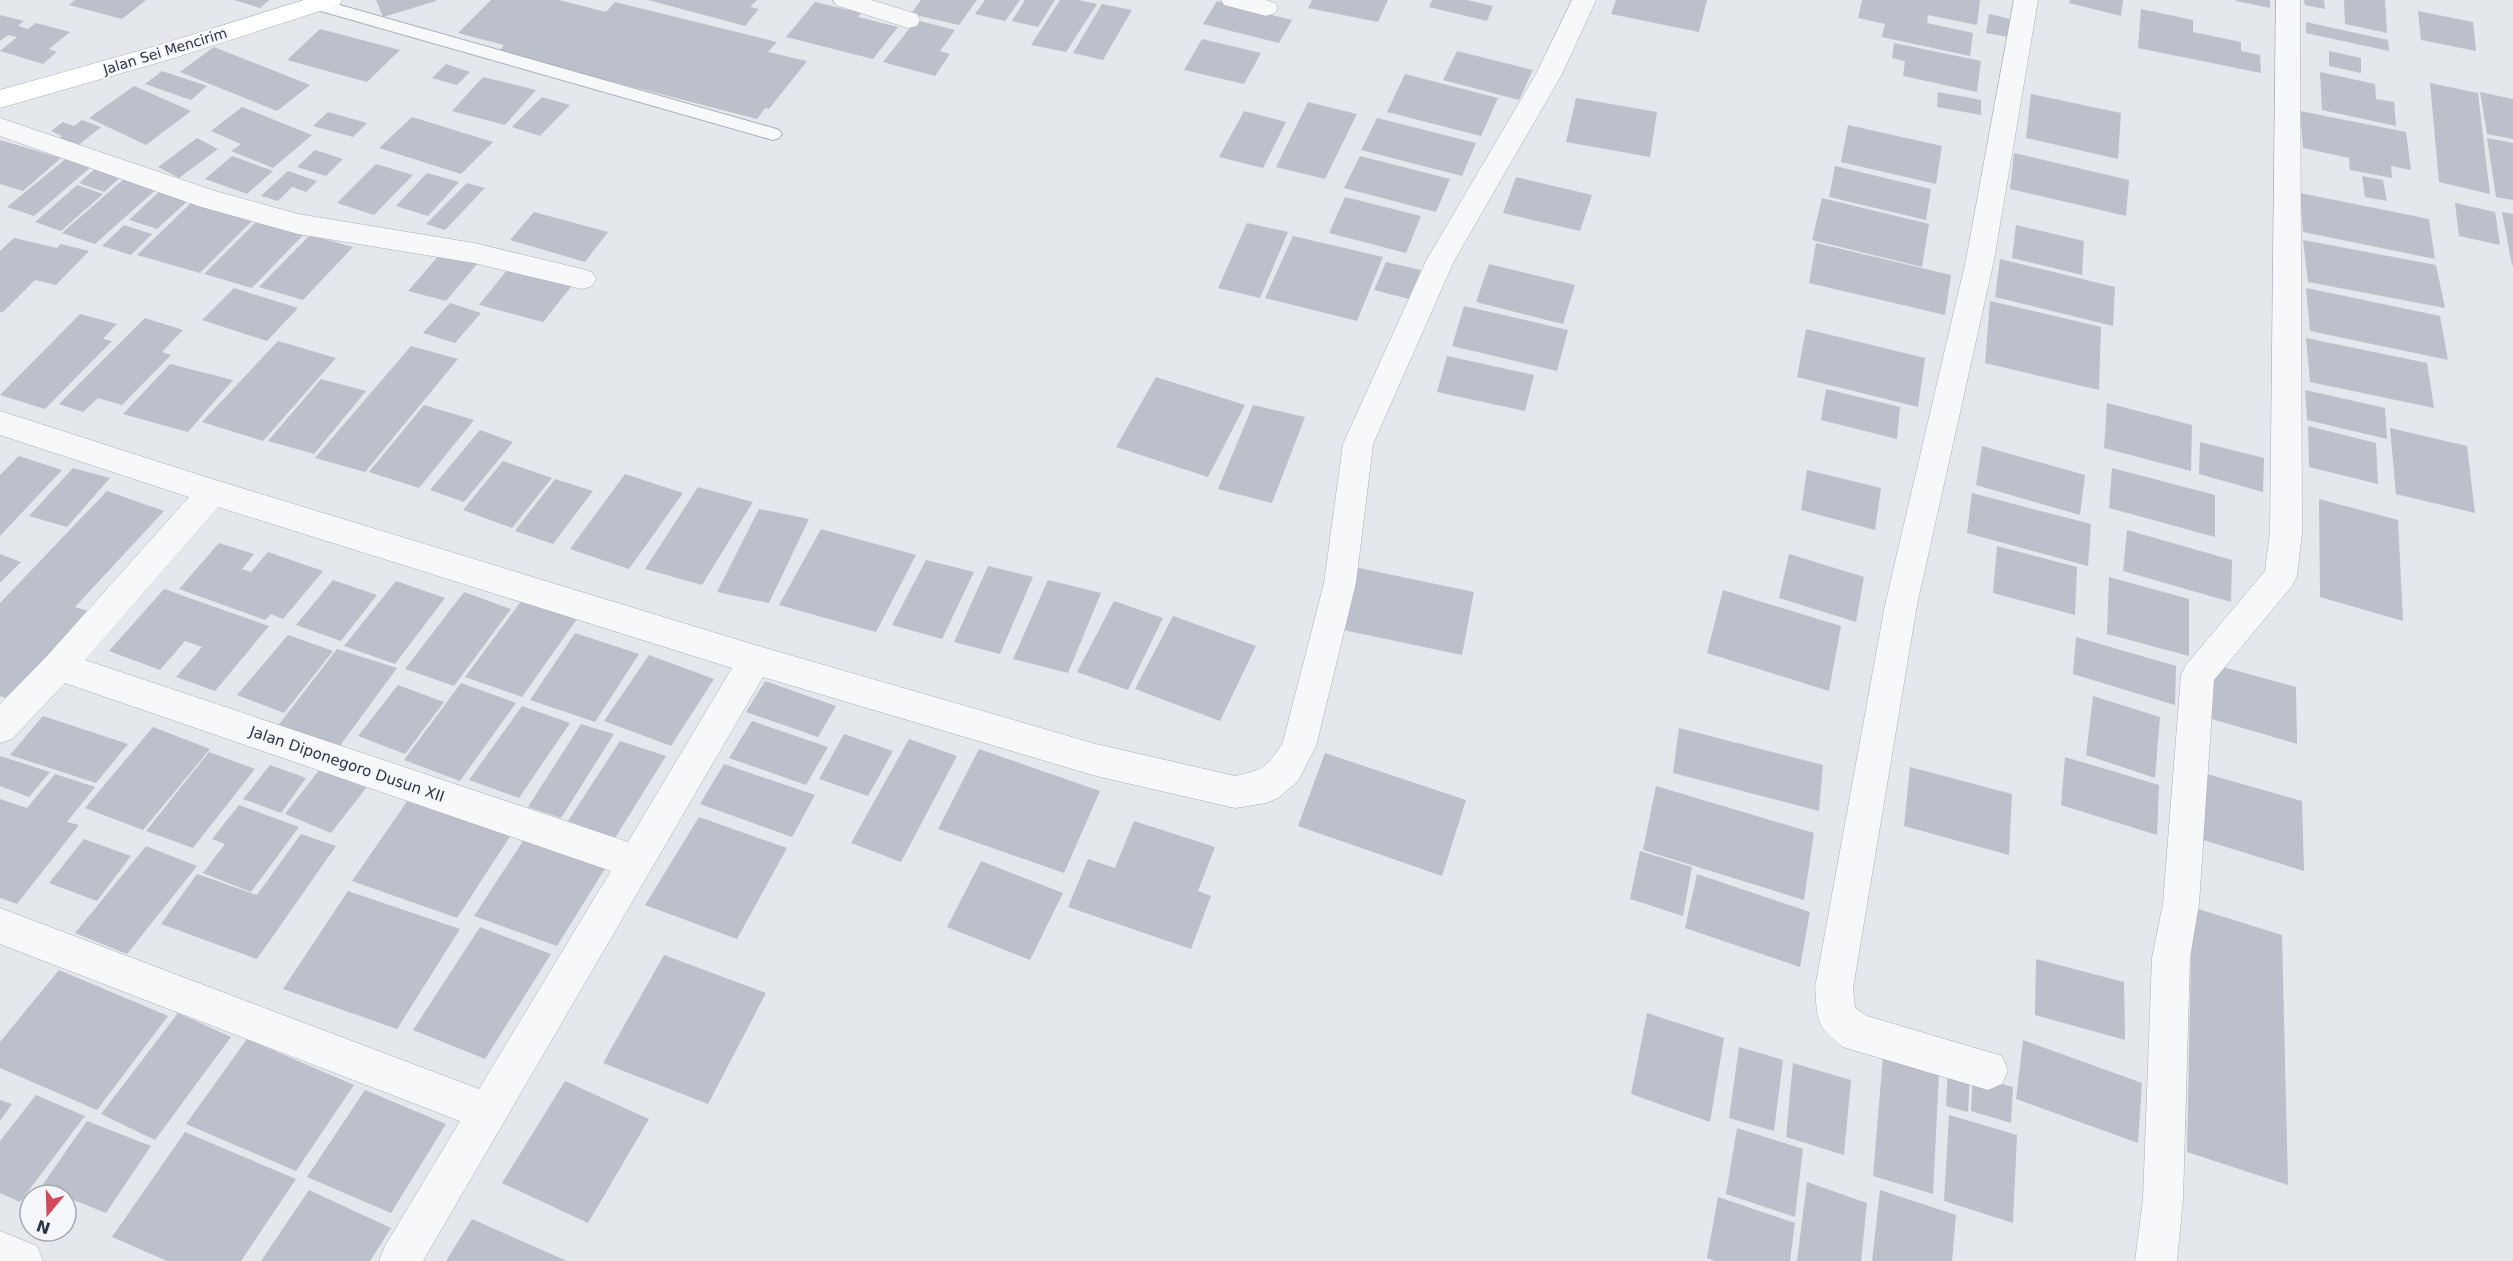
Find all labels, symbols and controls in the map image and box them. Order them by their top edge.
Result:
street label: Jalan Sei Mencirim [100,25,229,78]
street label: Jalan Diponegoro Dusun XII [246,722,447,806]
north arrow [18,1183,78,1243]
text: N [34,1216,53,1238]

